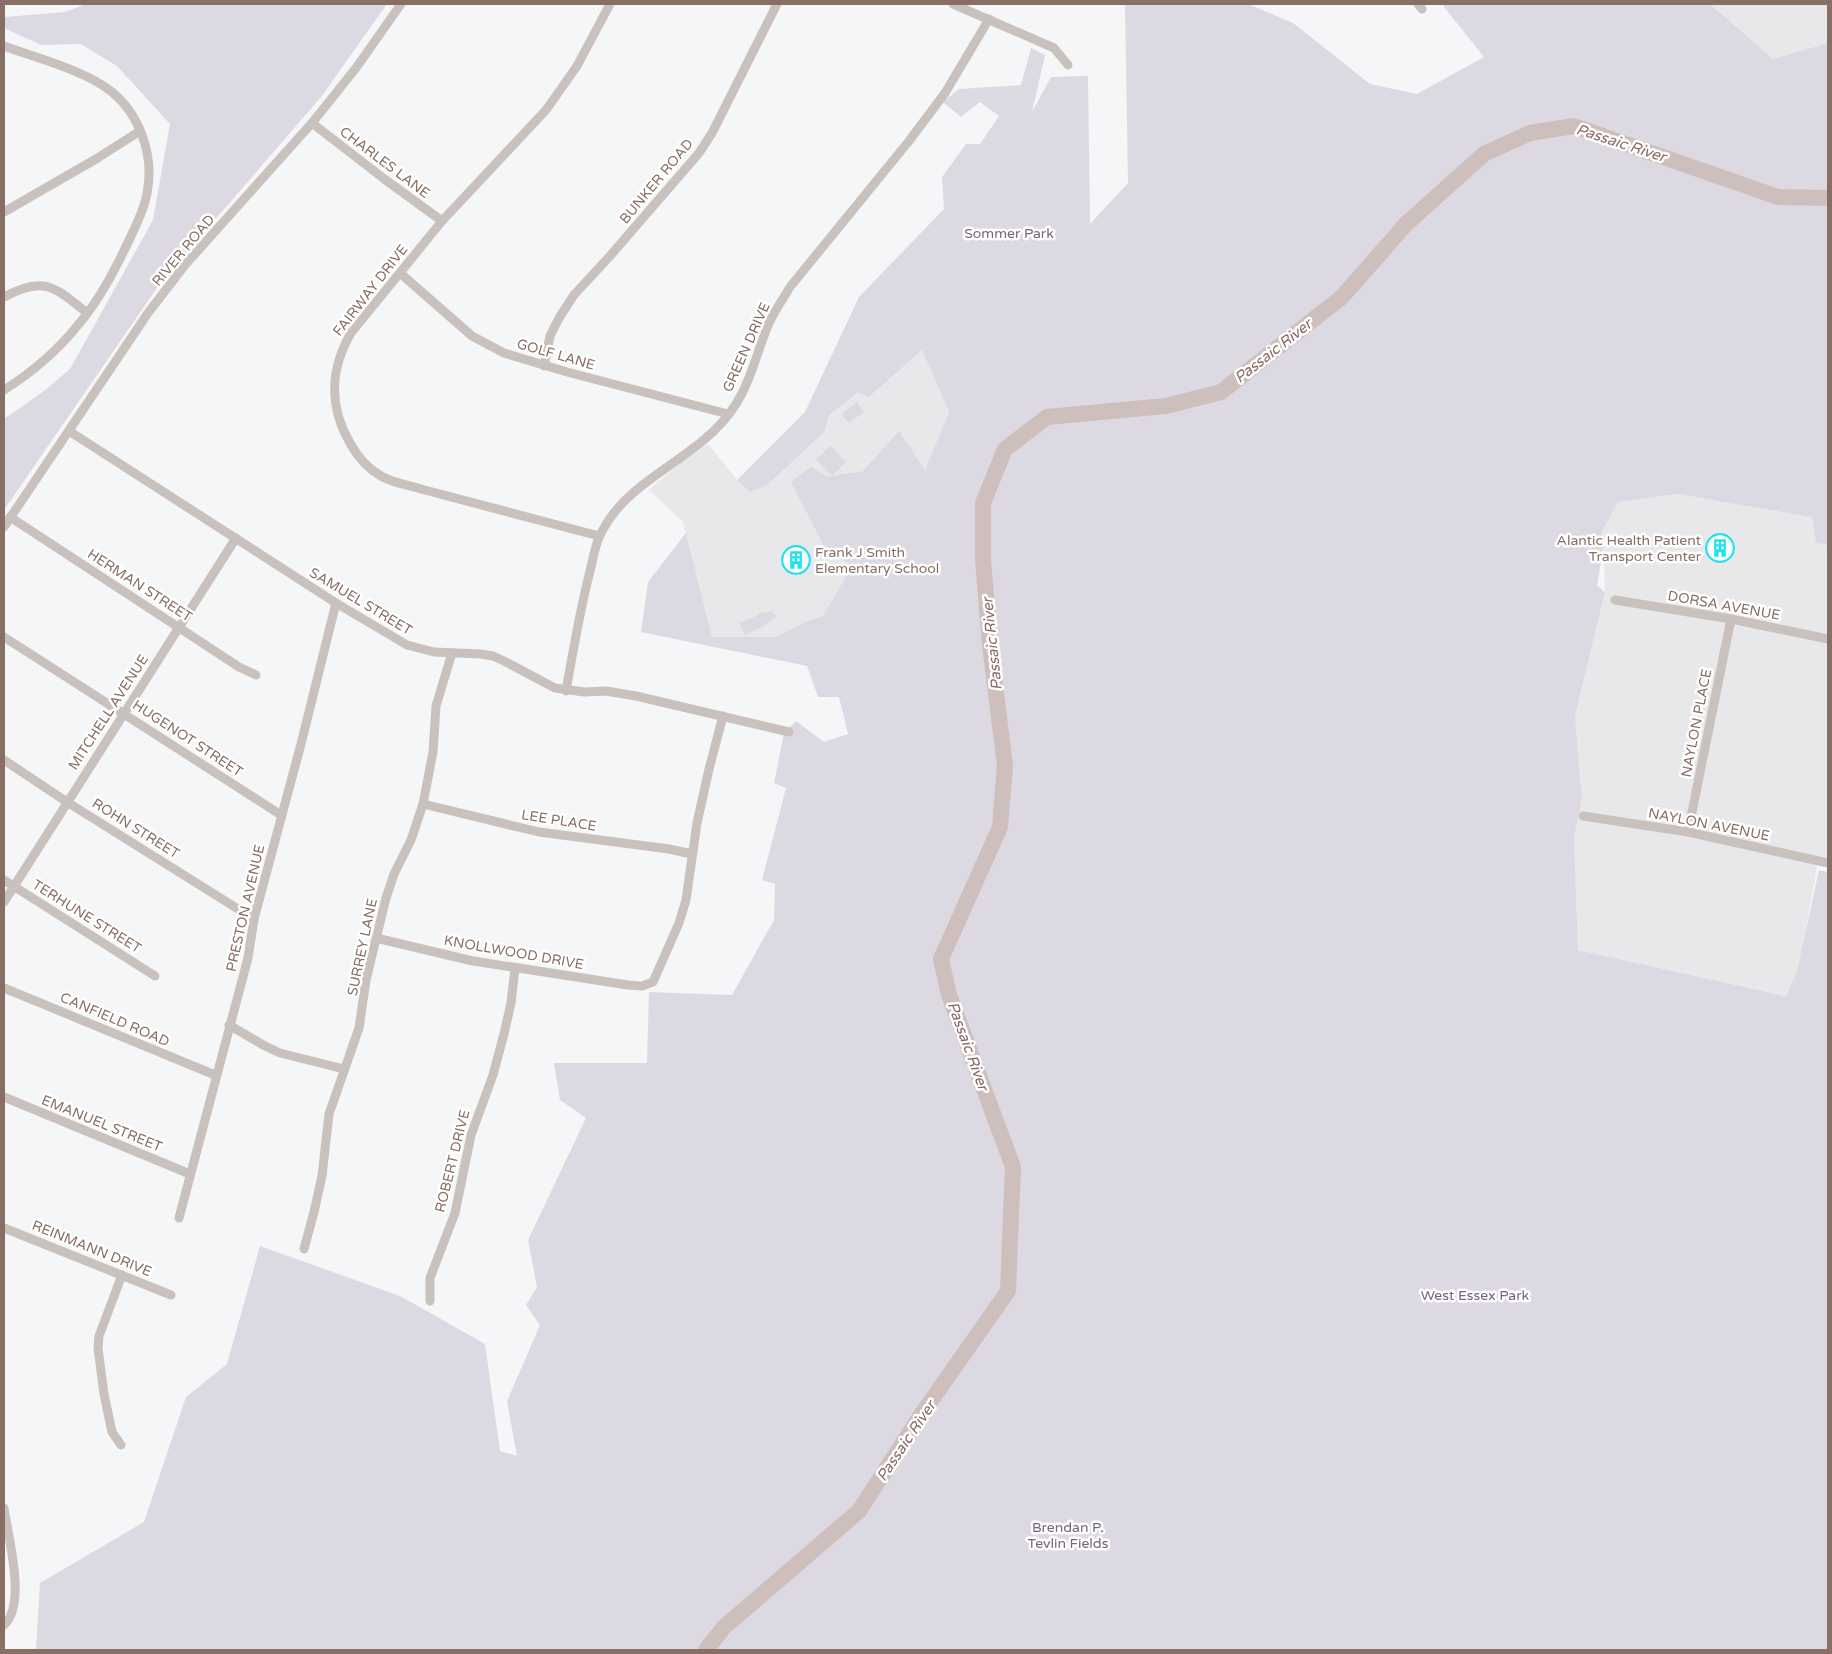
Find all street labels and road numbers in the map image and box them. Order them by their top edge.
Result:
street label: CHARLES LANE [336,123,433,202]
street label: BUNKER ROAD [616,135,697,227]
street label: RIVER ROAD [148,211,218,290]
street label: FAIRWAY DRIVE [329,241,412,340]
street label: GREEN DRIVE [719,300,774,395]
street label: GOLF LANE [515,335,597,374]
street label: HERMAN STREET [84,545,196,626]
street label: SAMUEL STREET [306,564,416,639]
street label: DORSA AVENUE [1666,587,1781,624]
street label: MITCHELL AVENUE [65,651,152,773]
street label: NAYLON PLACE [1678,667,1715,779]
street label: HUGENOT STREET [129,696,246,781]
street label: ROHN STREET [89,795,183,862]
street label: NAYLON AVENUE [1647,804,1771,845]
street label: LEE PLACE [520,806,598,835]
street label: PRESTON AVENUE [223,843,268,973]
street label: TERHUNE STREET [29,876,145,957]
street label: SURREY LANE [344,897,381,997]
street label: KNOLLWOOD DRIVE [443,932,585,973]
street label: CANFIELD ROAD [58,989,172,1050]
street label: EMANUEL STREET [39,1092,165,1156]
street label: ROBERT DRIVE [432,1108,473,1214]
street label: REINMANN DRIVE [30,1217,154,1280]

